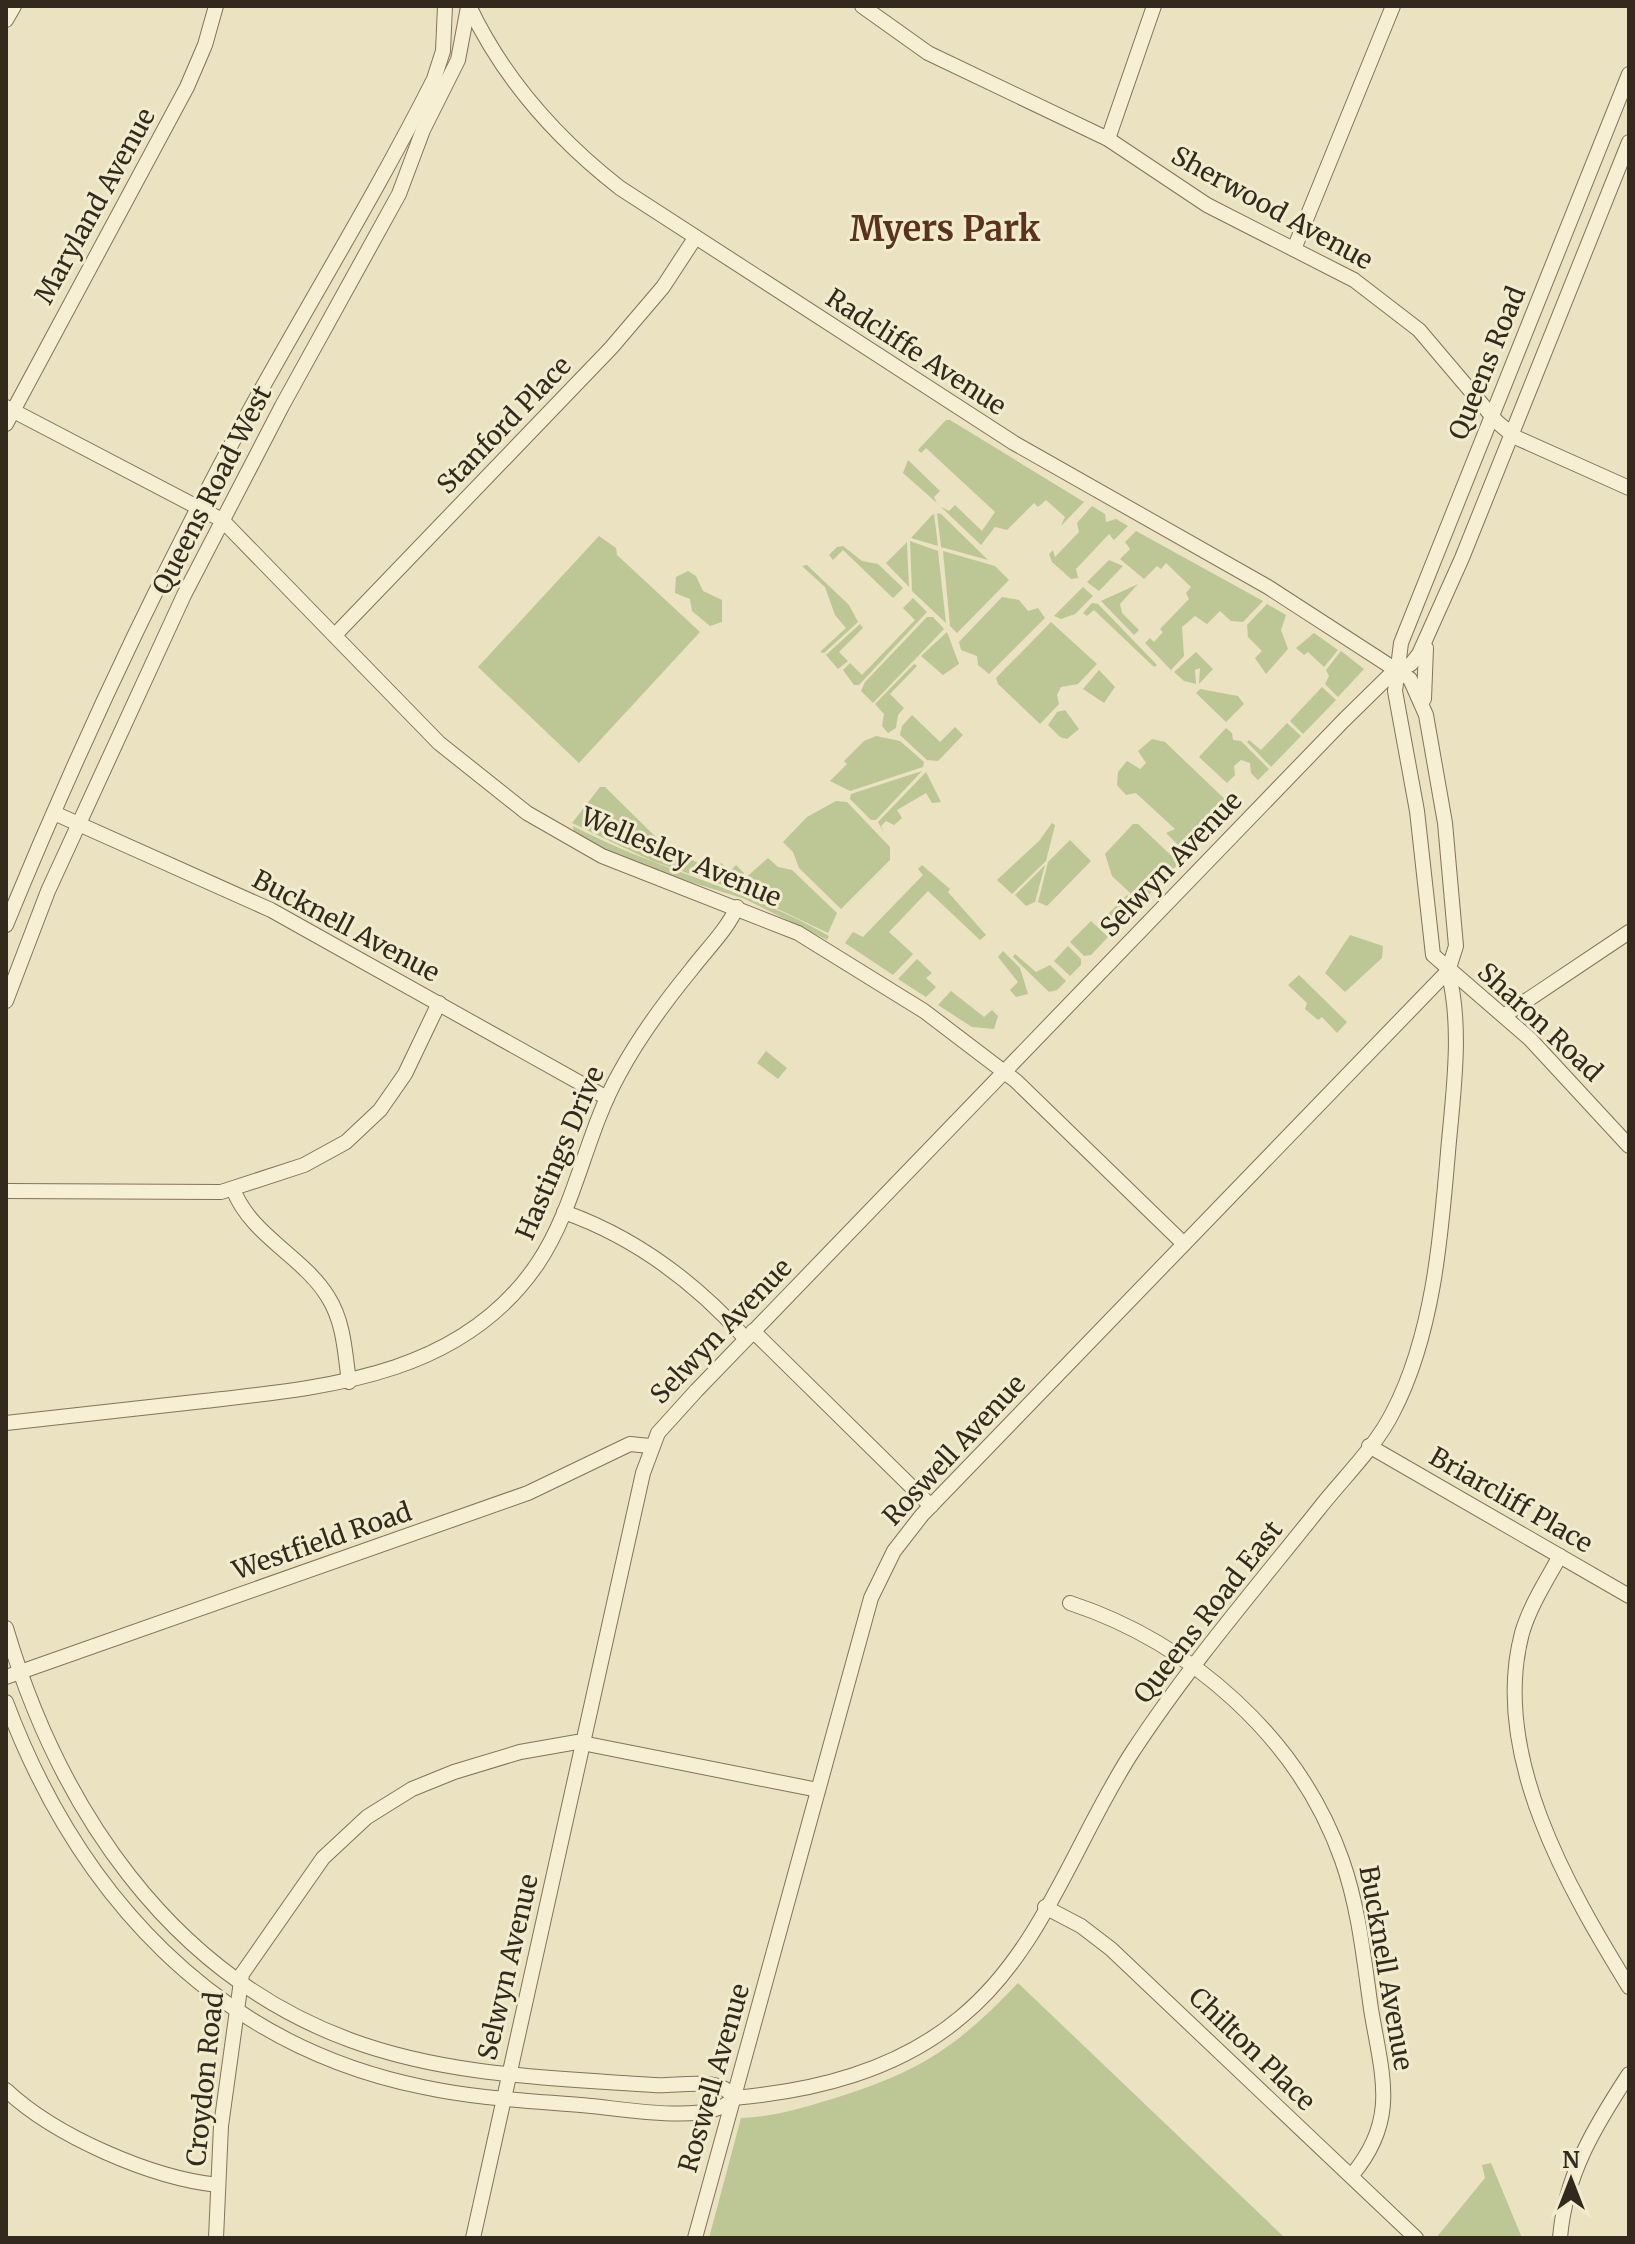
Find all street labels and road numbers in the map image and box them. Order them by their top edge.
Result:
street label: Maryland Avenue [27,102,162,309]
street label: Sherwood Avenue [1166,139,1379,277]
street label: Radcliffe Avenue [820,281,1013,422]
street label: Queens Road [1441,281,1532,444]
street label: Stanford Place [430,349,578,500]
street label: Queens Road West [145,380,278,600]
street label: Selwyn Avenue [1093,784,1248,943]
street label: Wellesley Avenue [575,799,786,914]
street label: Bucknell Avenue [247,862,445,989]
street label: Sharon Road [1471,955,1610,1088]
street label: Hastings Drive [508,1061,611,1245]
street label: Selwyn Avenue [643,1251,798,1410]
street label: Roswell Avenue [875,1367,1032,1532]
street label: Briarcliff Place [1424,1440,1599,1560]
street label: Westfield Road [227,1494,416,1587]
street label: Queens Road East [1126,1514,1289,1710]
street label: Bucknell Avenue [1352,1863,1421,2073]
street label: Selwyn Avenue [470,1871,545,2063]
street label: Roswell Avenue [671,1980,756,2176]
street label: Chilton Place [1182,1980,1323,2117]
street label: Croydon Road [179,1990,230,2168]

